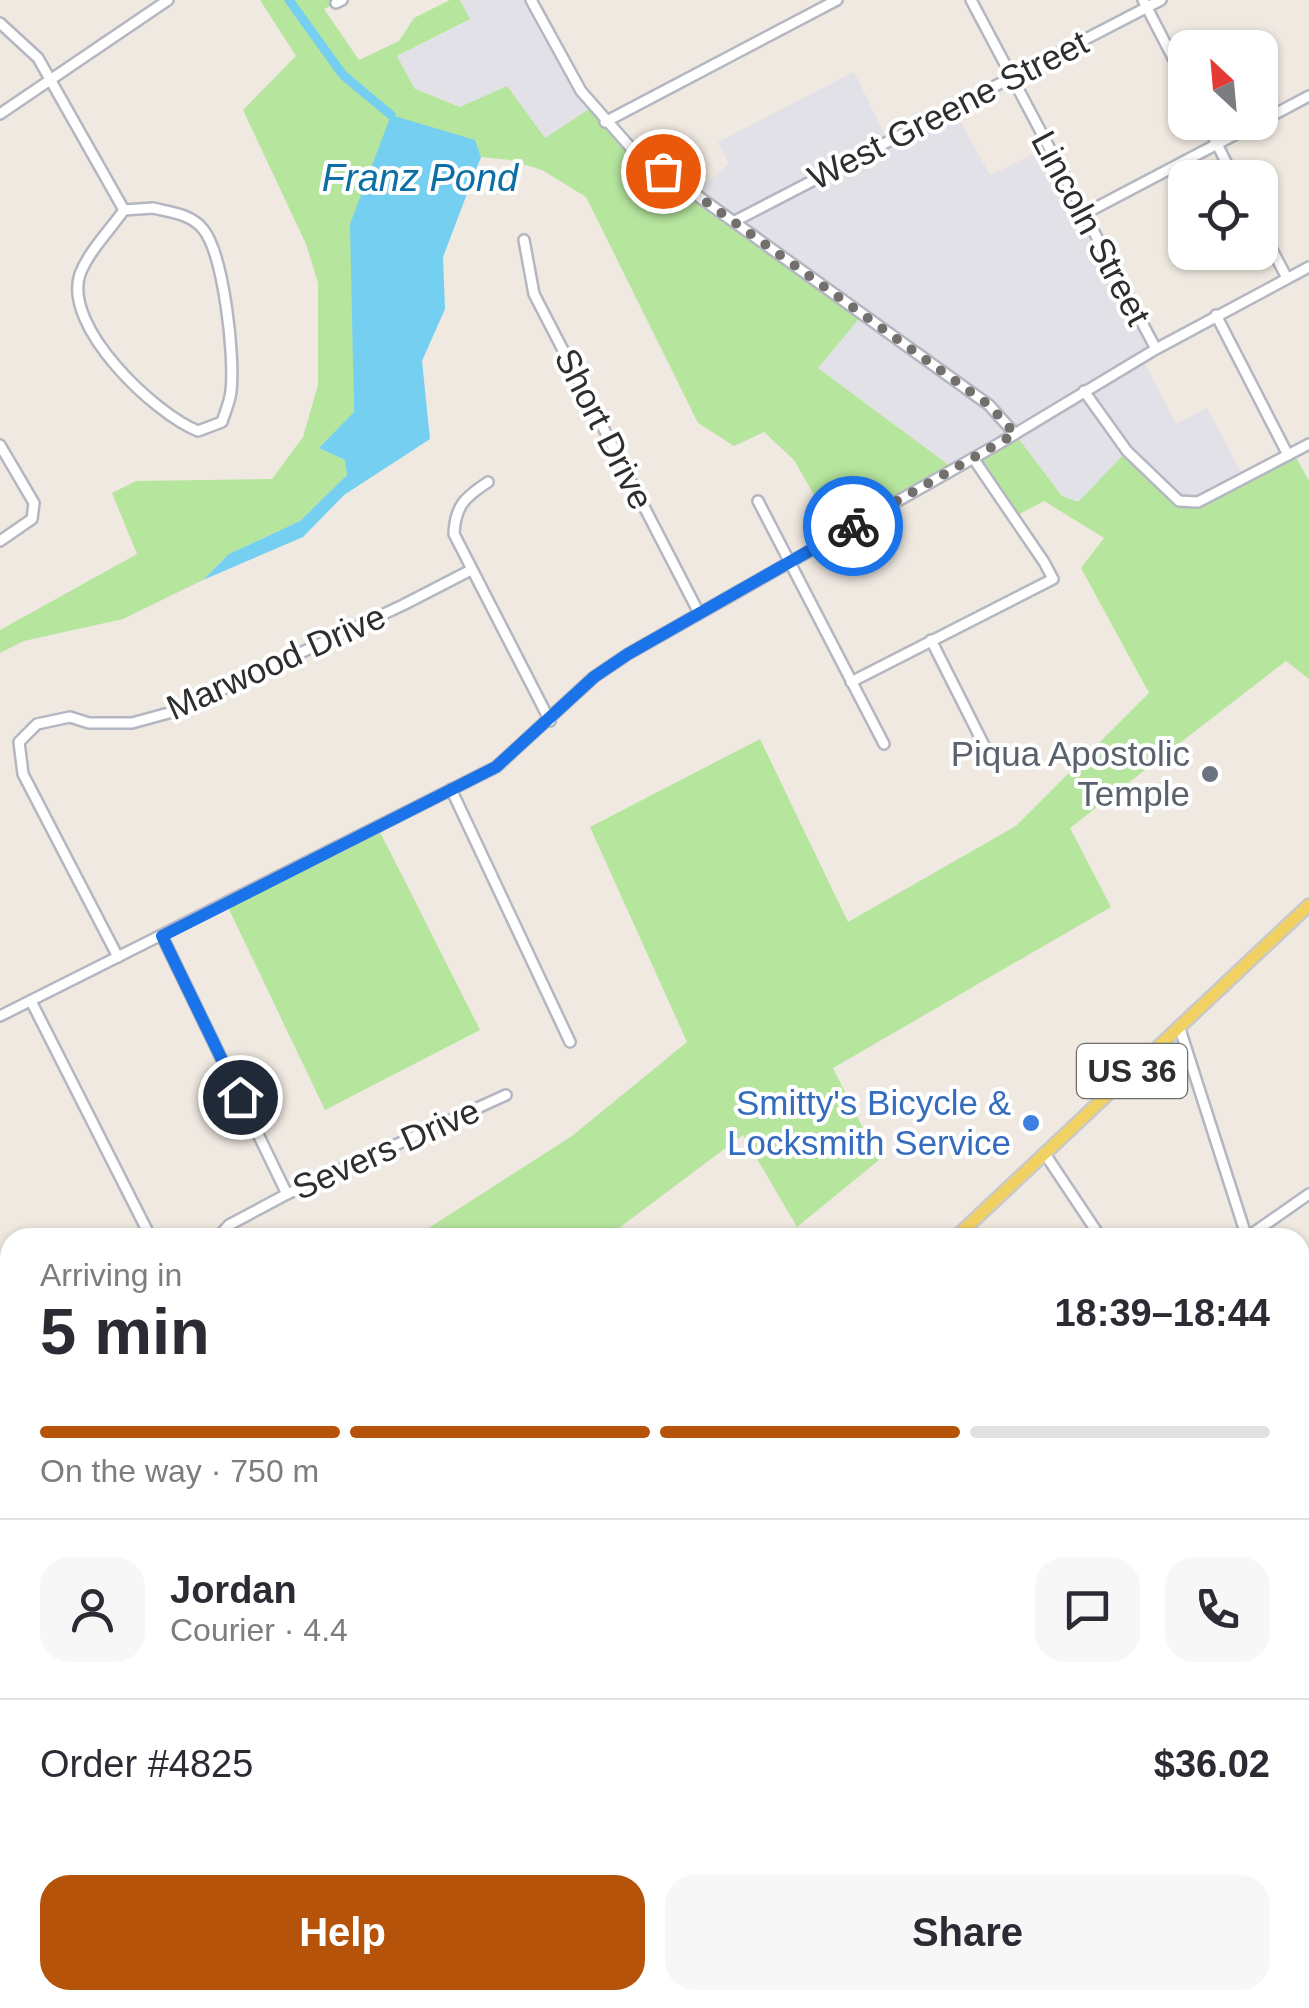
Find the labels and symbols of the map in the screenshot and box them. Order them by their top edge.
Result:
street label: West Greene Street [801,22,1094,197]
north arrow [1168,30,1278,140]
street label: Lincoln Street [1024,124,1159,332]
pin [621,129,706,214]
water label: Franz Pond [322,157,520,199]
street label: Short Drive [547,342,662,516]
courier [803,476,903,576]
street label: Marwood Drive [160,596,391,727]
place label: Piqua Apostolic Temple [951,734,1190,813]
marker: Piqua Apostolic Temple [1199,763,1221,785]
road number: US 36 [1077,1044,1187,1098]
pin [198,1055,283,1140]
place label: Smitty's Bicycle & Locksmith Service [727,1083,1011,1162]
street label: Severs Drive [286,1090,485,1207]
marker: Smitty's Bicycle & Locksmith Service [1020,1112,1042,1134]

